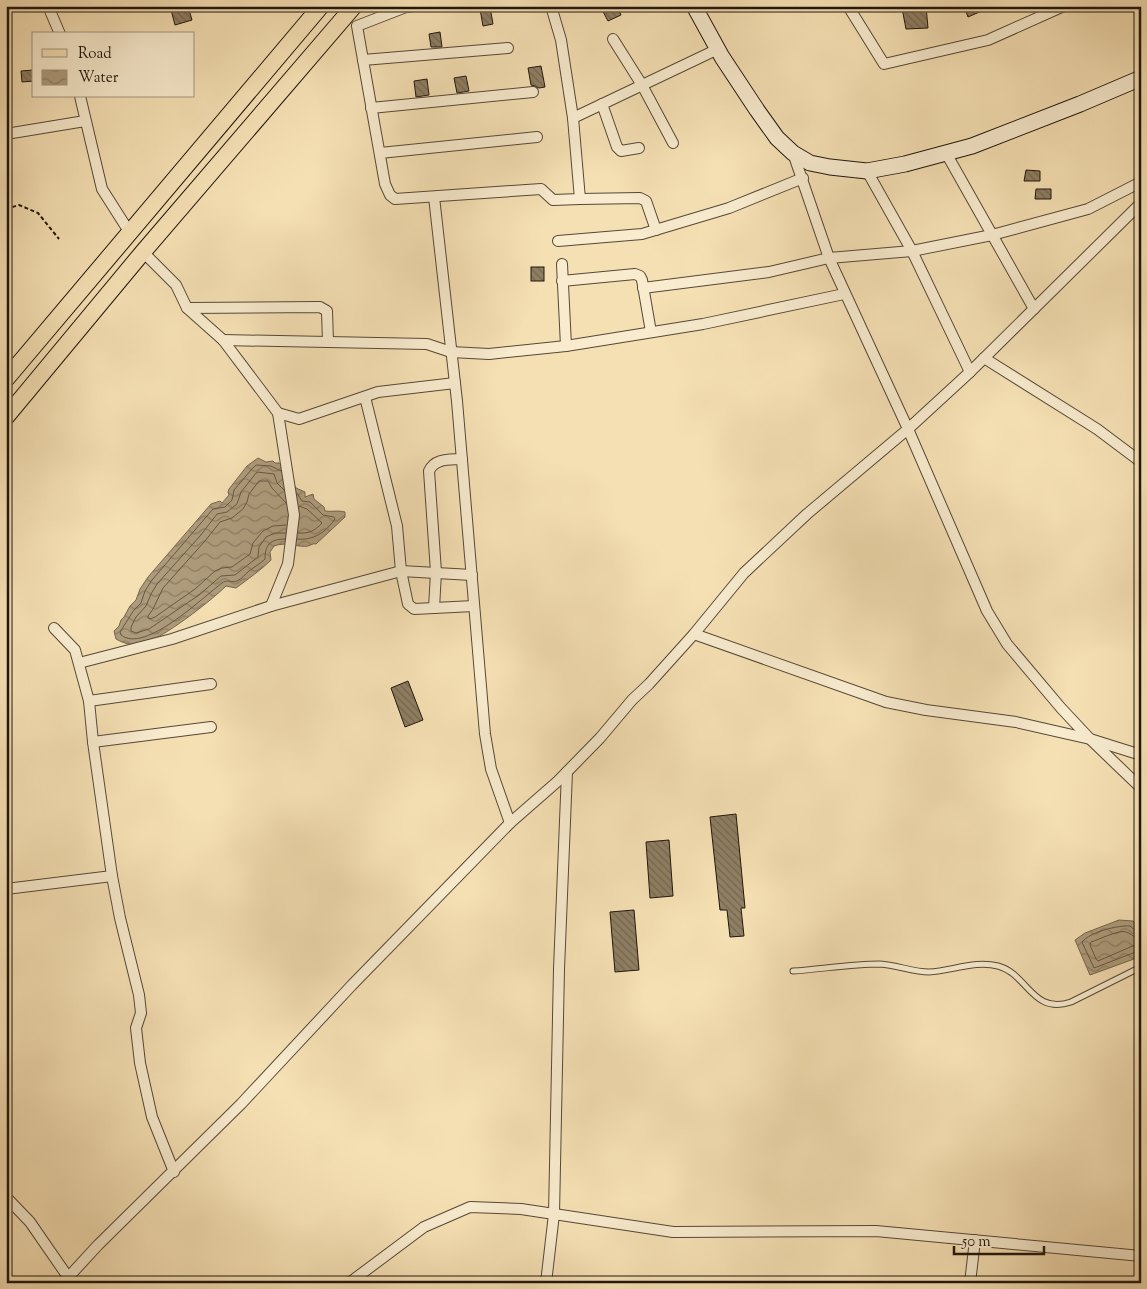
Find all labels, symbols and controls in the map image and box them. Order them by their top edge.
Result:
legend [32,32,195,98]
text: Road [78,44,112,65]
text: Water [78,68,119,89]
scale bar [954,1224,1044,1256]
text: 50 m [961,1232,991,1253]

